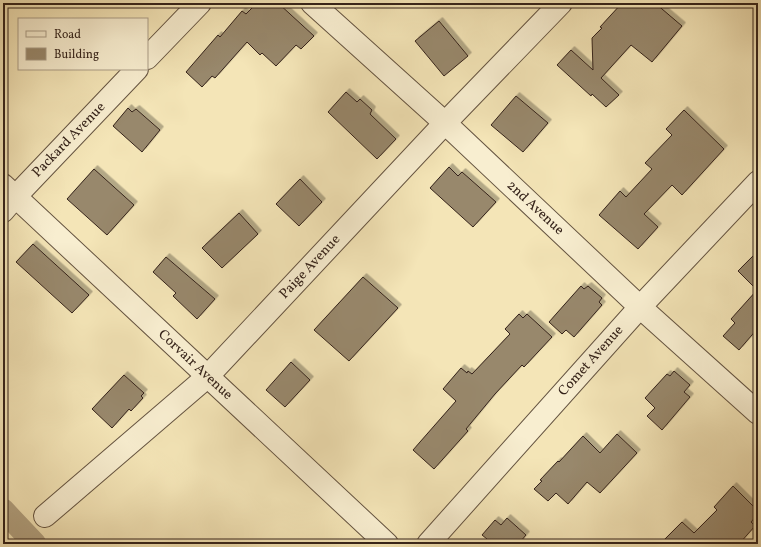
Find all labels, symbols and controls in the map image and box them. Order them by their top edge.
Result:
legend [18,18,148,70]
text: Road [54,27,81,43]
text: Building [54,47,99,63]
street label: Packard Avenue [28,98,110,182]
street label: 2nd Avenue [502,176,568,240]
street label: Paige Avenue [275,230,345,303]
street label: Comet Avenue [554,321,628,400]
street label: Corvair Avenue [154,325,237,405]

